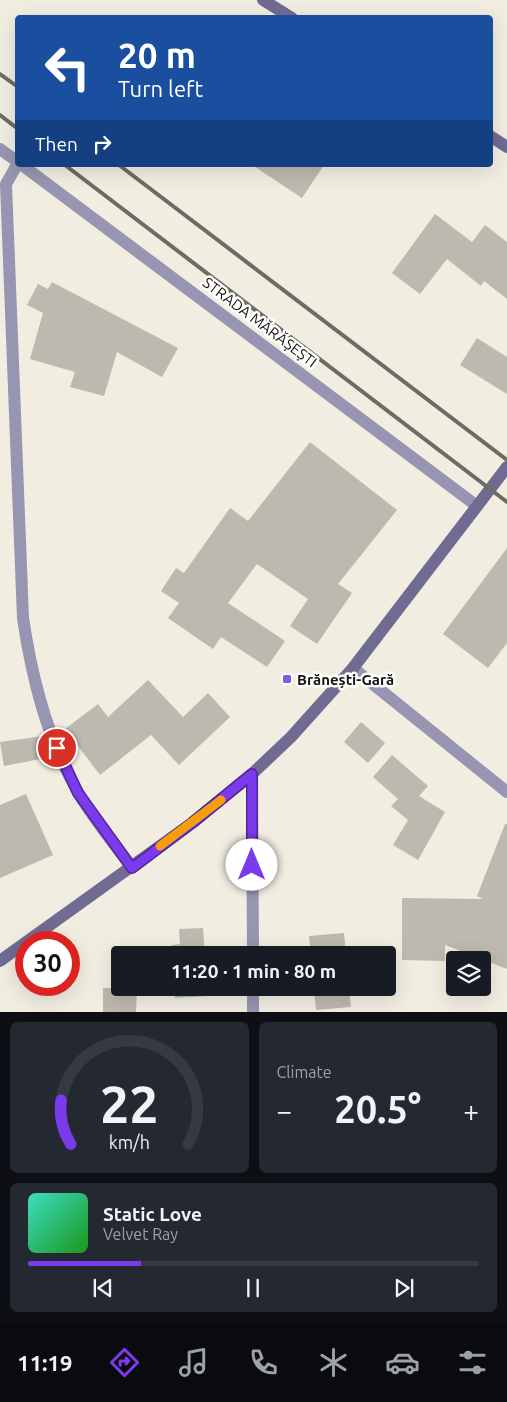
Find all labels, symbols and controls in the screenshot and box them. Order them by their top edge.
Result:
icon: left [35,35,100,100]
text: 20 m [118,35,196,75]
text: Turn left [118,76,203,101]
icon: right [88,130,116,158]
text: Then [35,133,78,155]
street label: STRADA MĂRĂȘEȘTI [200,274,320,370]
place label: Brănești-Gară [297,671,394,688]
marker: Brănești-Gară [281,673,293,685]
pin [36,727,78,769]
icon: arrive [43,734,71,762]
position arrow [225,838,277,890]
speed limit sign: 30 [15,931,80,996]
map controls [446,951,491,996]
button: layers [446,951,491,996]
text: 11:20 · 1 min · 80 m [171,960,336,982]
text: Climate [277,1063,332,1081]
text: 22 [100,1075,159,1133]
text: 20.5° [334,1088,421,1130]
text: − [277,1095,292,1126]
text: + [463,1095,479,1126]
text: km/h [109,1132,150,1152]
text: Static Love [103,1203,202,1225]
text: Velvet Ray [103,1225,178,1243]
icon: previous [89,1274,117,1302]
icon: pause [239,1274,267,1302]
icon: next [390,1274,418,1302]
icon: directions [107,1345,142,1380]
icon: music [176,1345,211,1380]
icon: phone [246,1345,281,1380]
icon: climate [316,1345,351,1380]
icon: car [385,1345,420,1380]
icon: filters [455,1345,490,1380]
text: 11:19 [17,1350,72,1375]

